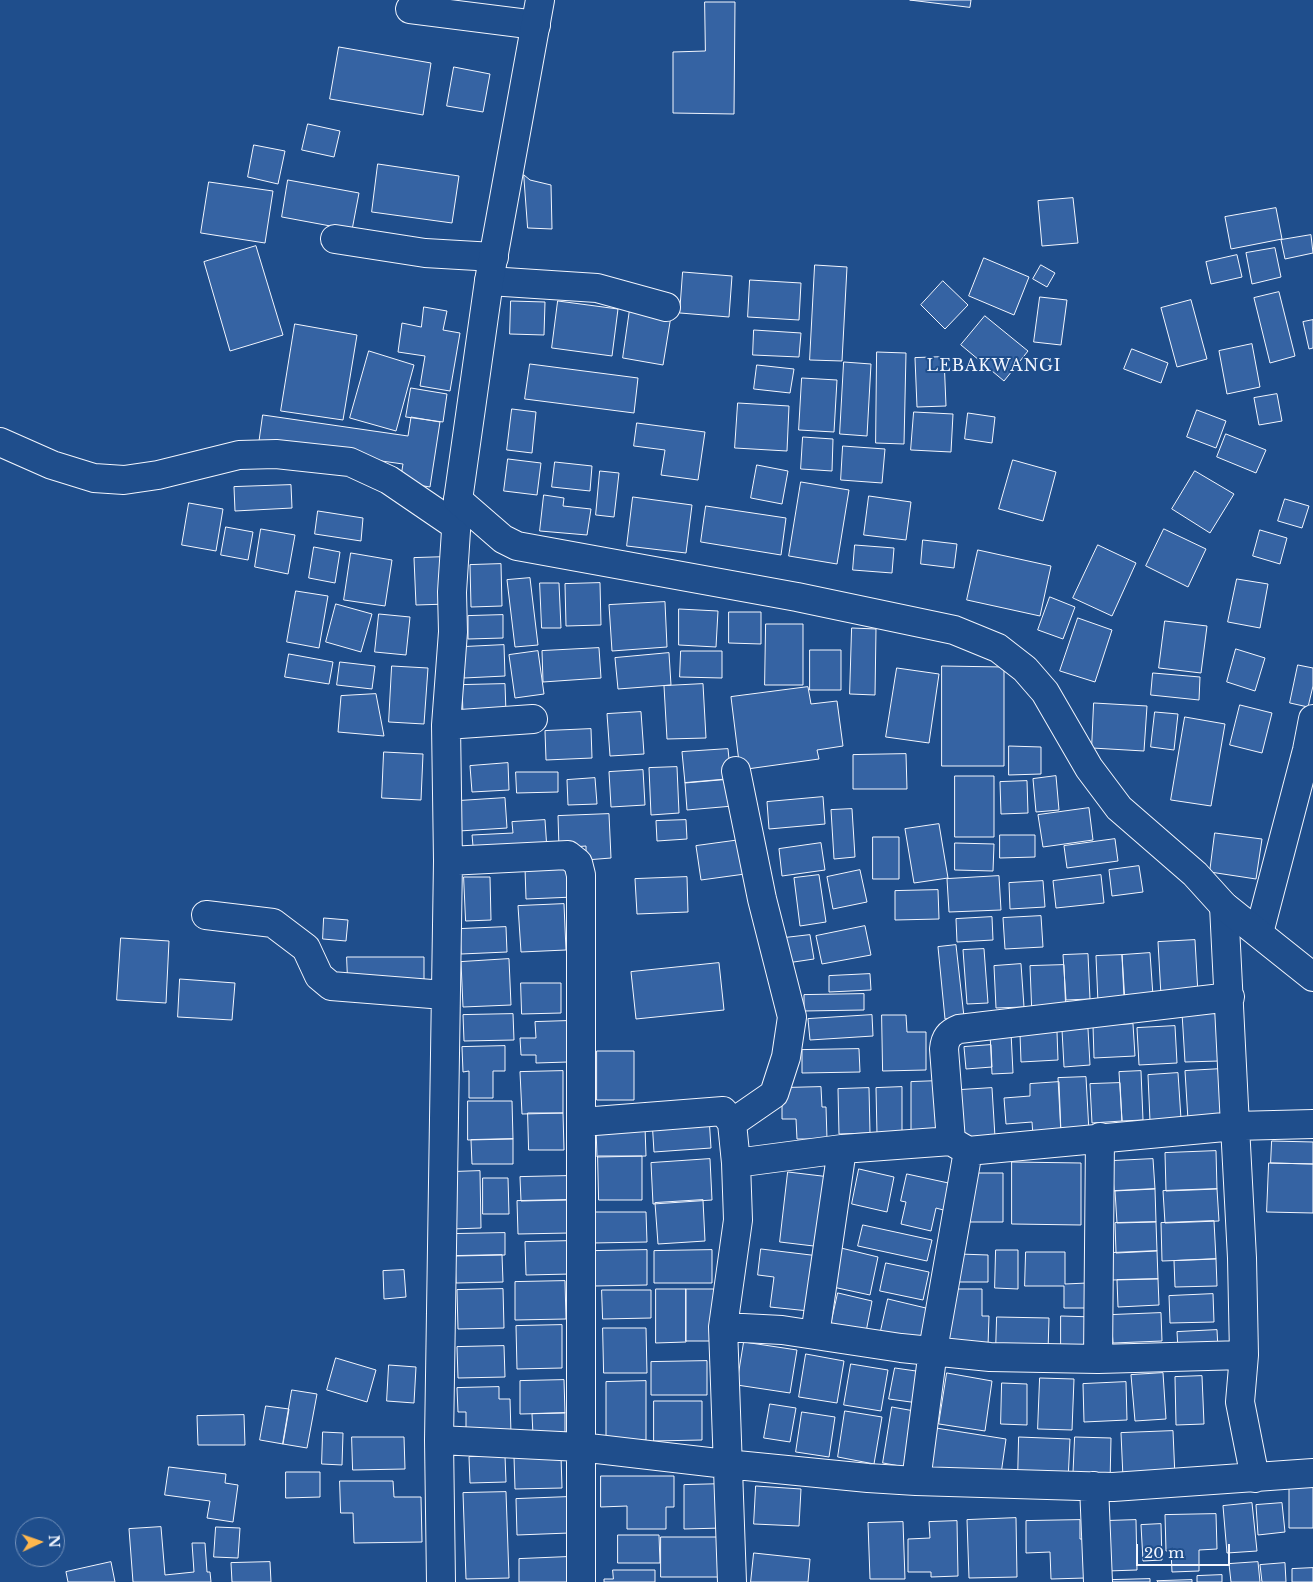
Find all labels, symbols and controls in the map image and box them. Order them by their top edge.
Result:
district label: LEBAKWANGI [925,356,1063,376]
north arrow [15,1517,65,1567]
text: N [45,1534,63,1548]
scale bar [1138,1534,1232,1566]
text: 20 m [1144,1543,1184,1562]

